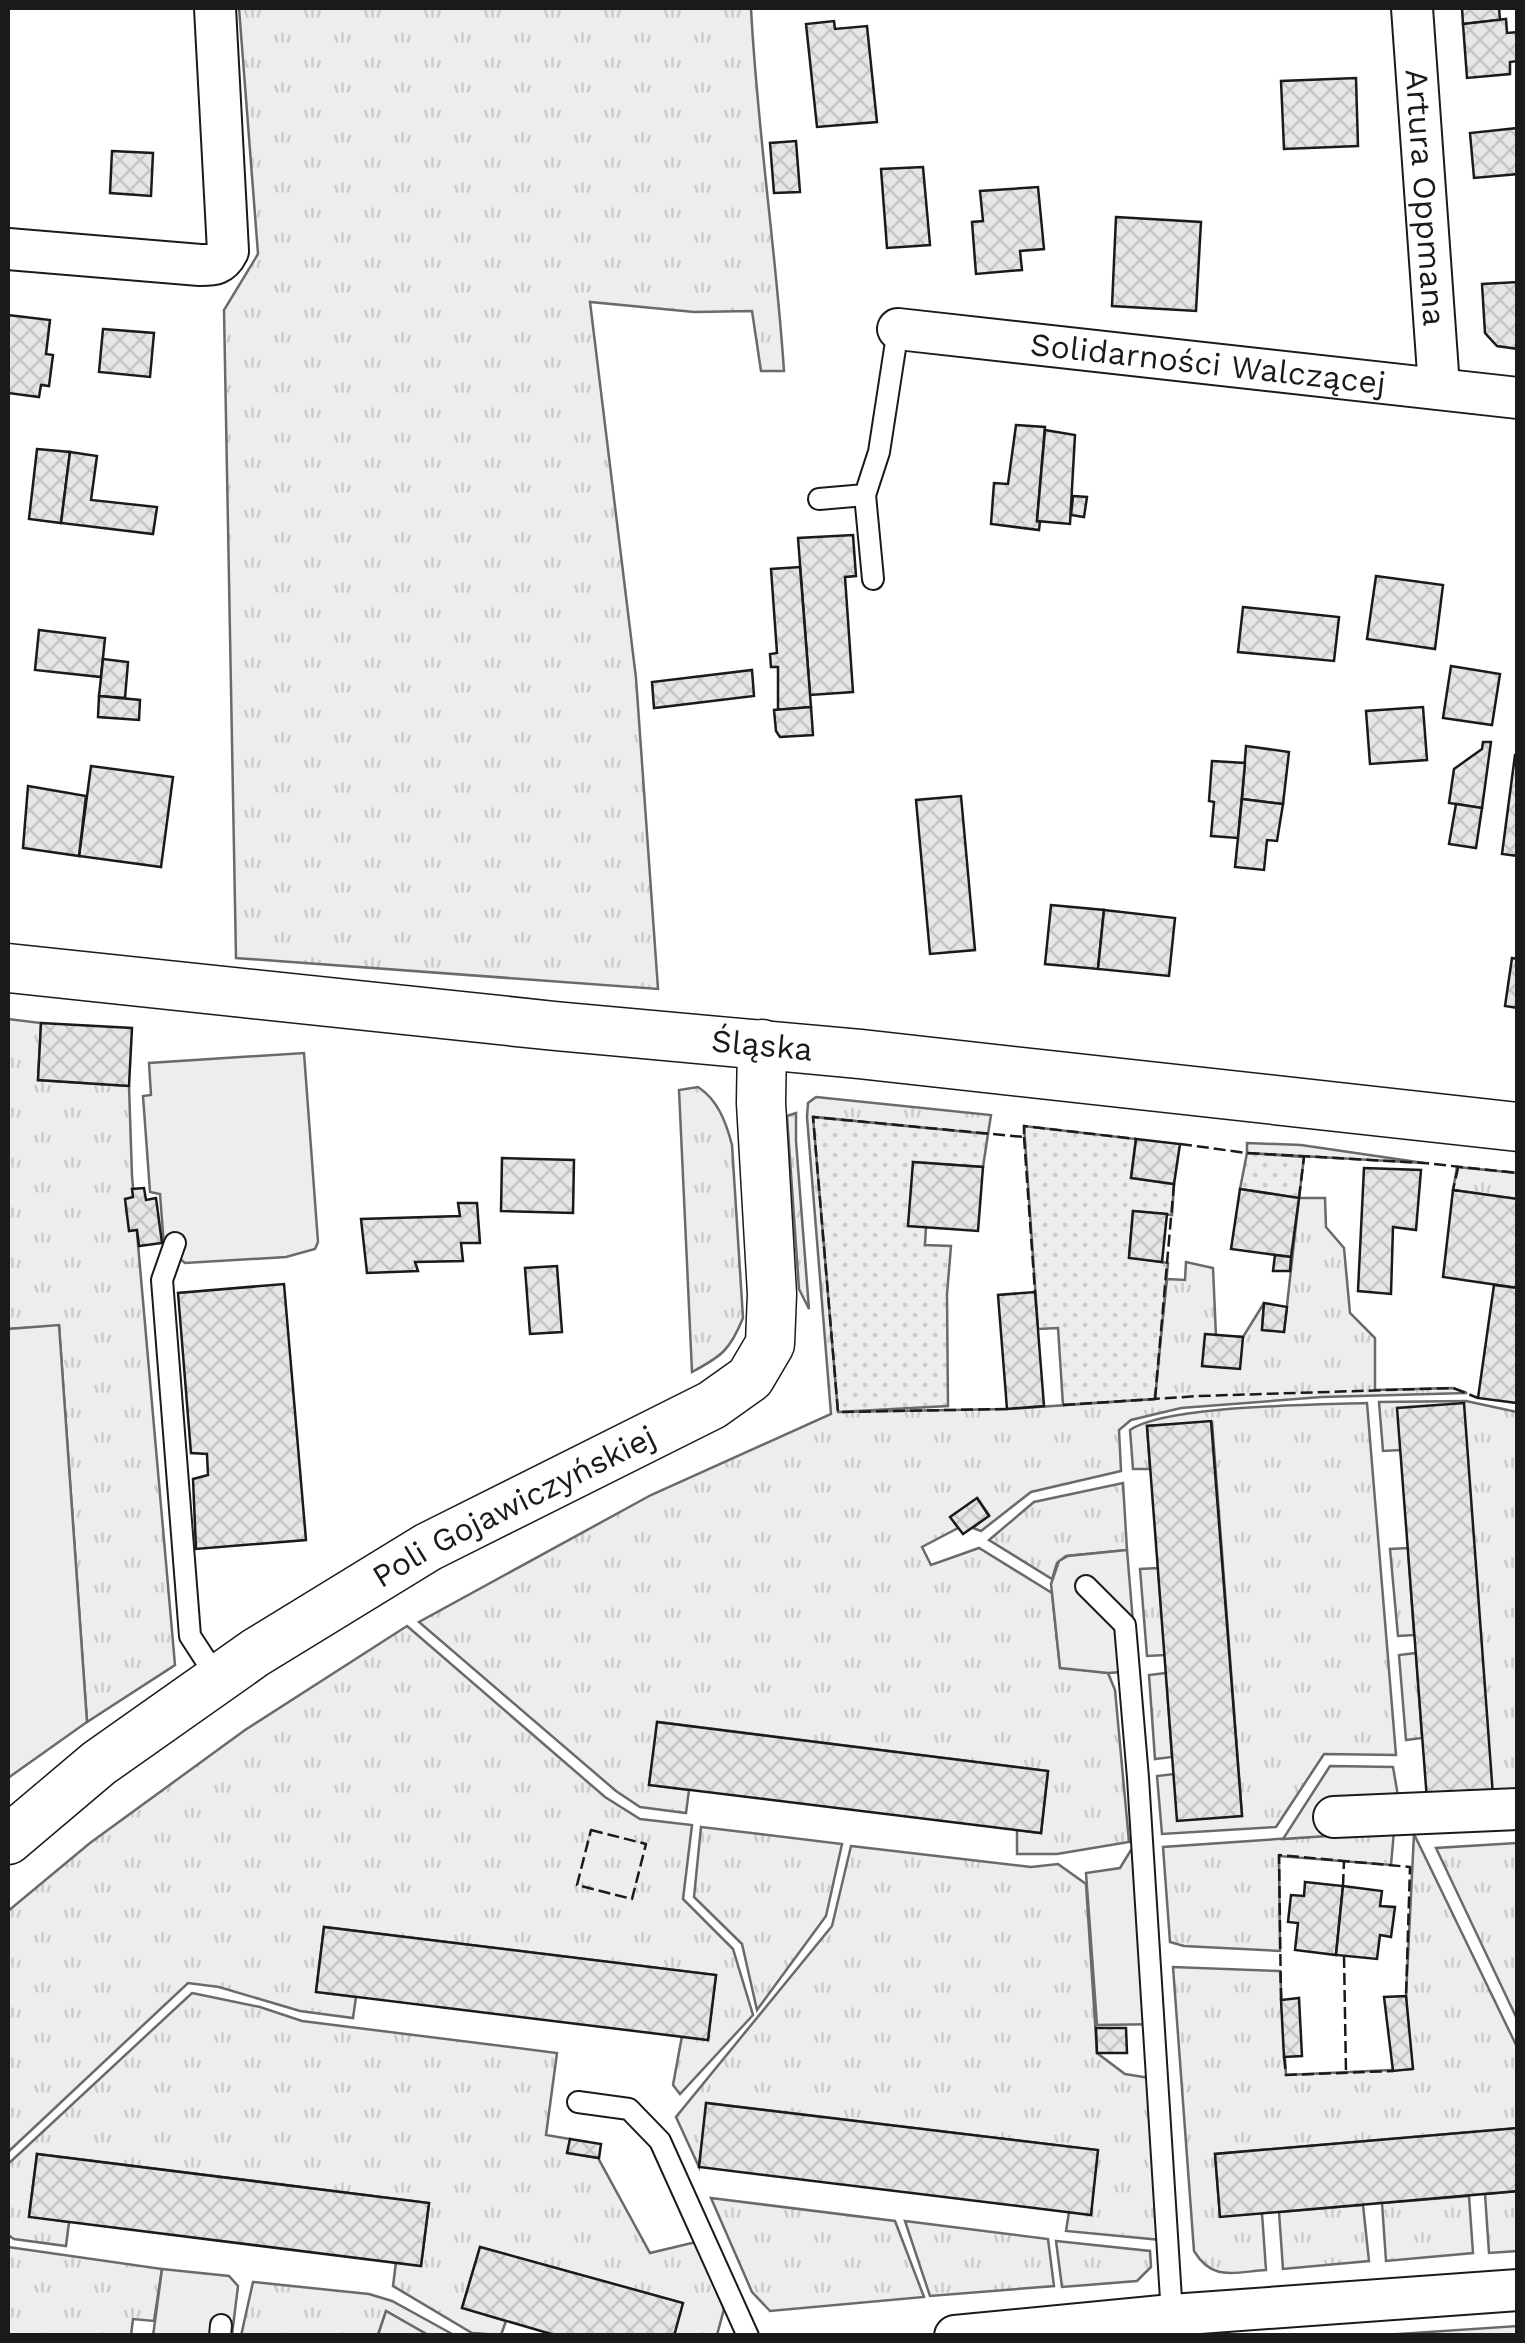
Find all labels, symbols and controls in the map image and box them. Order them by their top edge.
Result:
street label: Artura Oppmana [1397,68,1454,327]
street label: Solidarności Walczącej [1028,325,1388,402]
street label: Śląska [710,1021,814,1069]
street label: Poli Gojawiczyńskiej [365,1417,662,1595]

